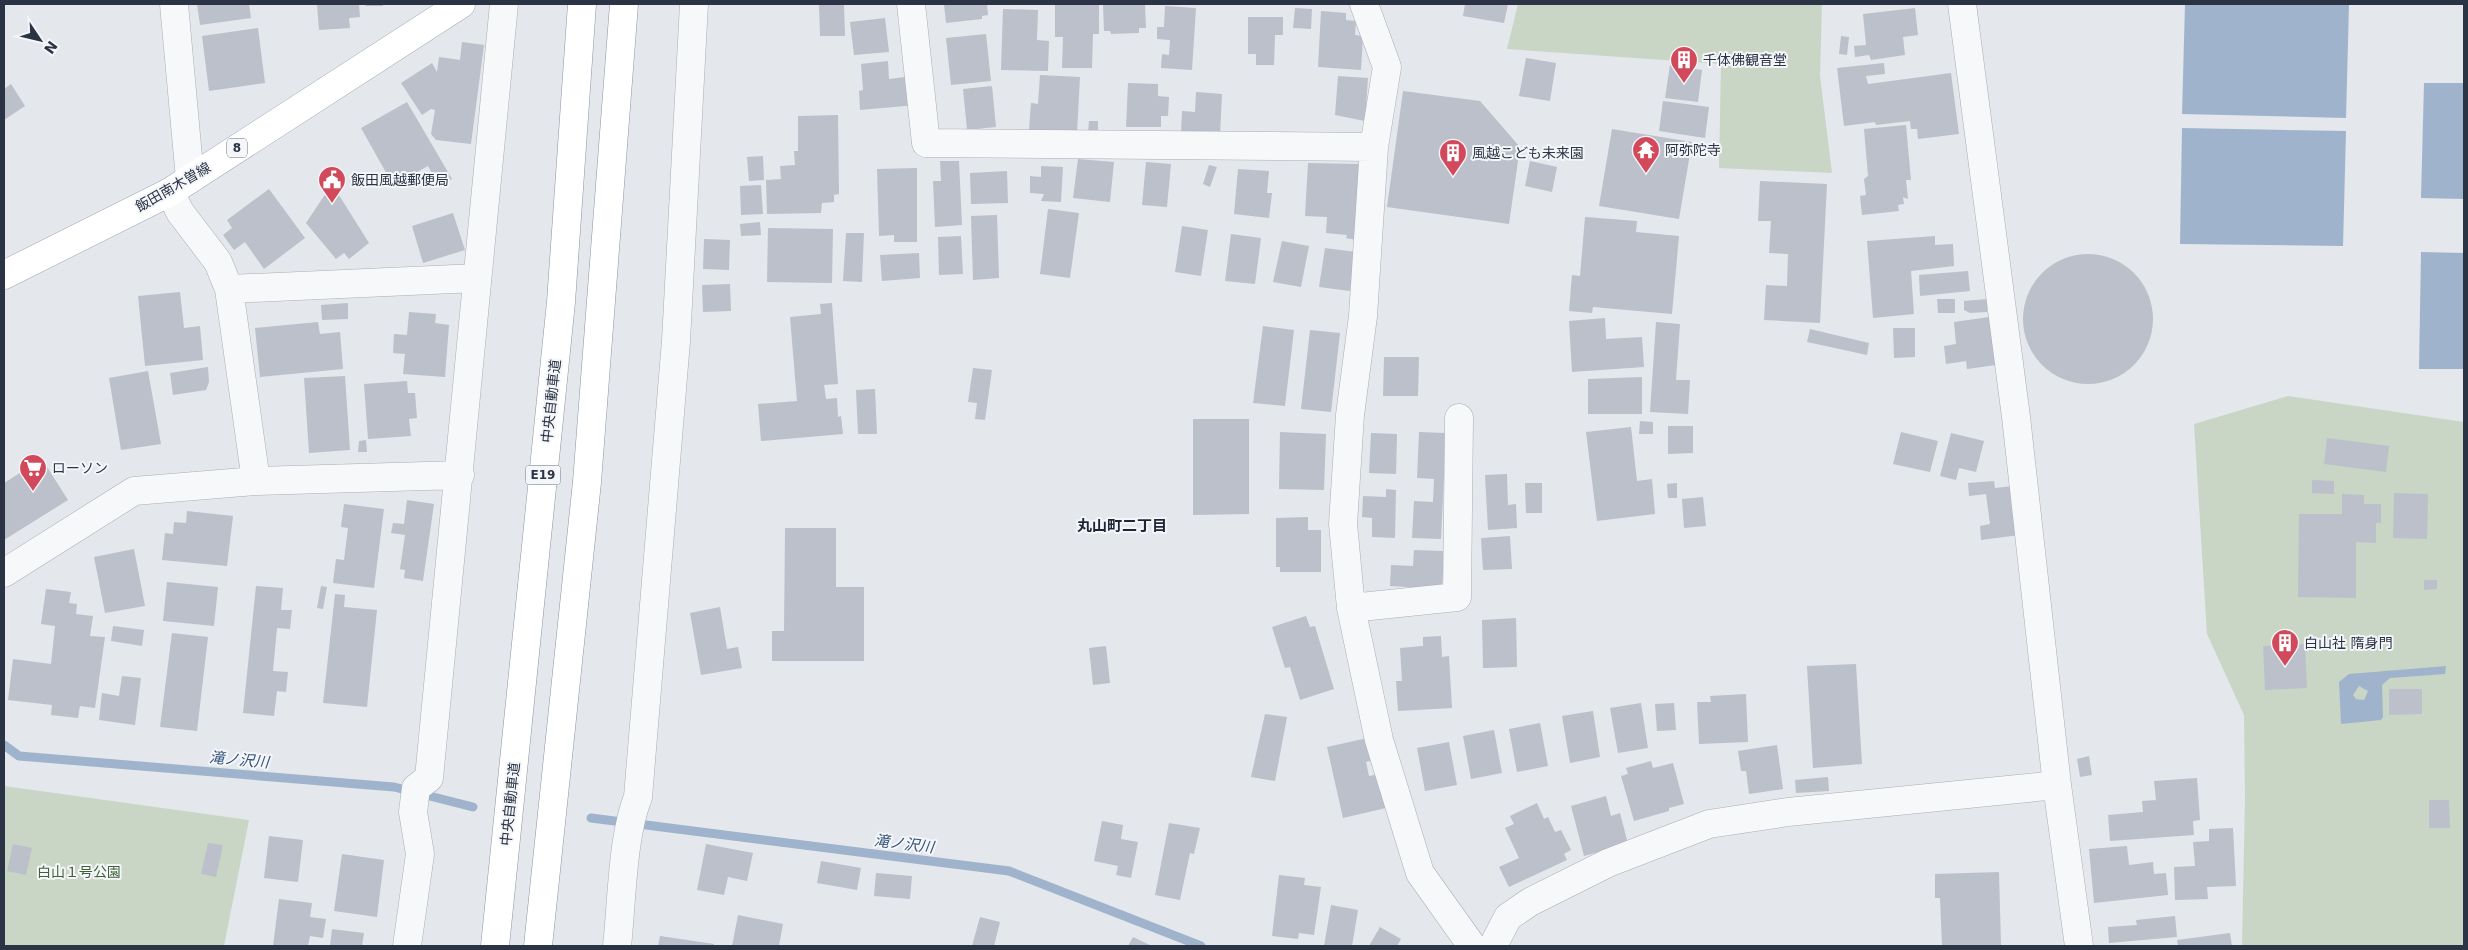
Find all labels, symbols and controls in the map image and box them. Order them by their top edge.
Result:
north arrow [15,15,65,65]
text: N [41,38,61,57]
building icon: 千体佛観音堂 [1669,45,1699,84]
place label: 千体佛観音堂 [1703,52,1787,68]
temple icon: 阿弥陀寺 [1631,135,1661,174]
road number: 8 [227,138,247,158]
building icon: 風越こども未来園 [1438,138,1468,177]
place label: 阿弥陀寺 [1665,142,1721,158]
place label: 風越こども未来園 [1472,145,1584,161]
street label: 飯田南木曽線 [133,159,213,215]
public building icon: 飯田風越郵便局 [317,165,347,204]
place label: 飯田風越郵便局 [351,172,449,188]
street label: 中央自動車道 [539,358,563,444]
supermarket icon: ローソン [18,453,48,492]
place label: ローソン [52,460,108,476]
road number: E19 [526,466,560,484]
district label: 丸山町二丁目 [1077,517,1167,535]
building icon: 白山社 隋身門 [2270,628,2300,667]
place label: 白山社 隋身門 [2304,635,2392,651]
water label: 滝ノ沢川 [208,748,272,772]
street label: 中央自動車道 [498,761,522,847]
water label: 滝ノ沢川 [873,831,937,857]
park label: 白山１号公園 [37,864,121,880]

